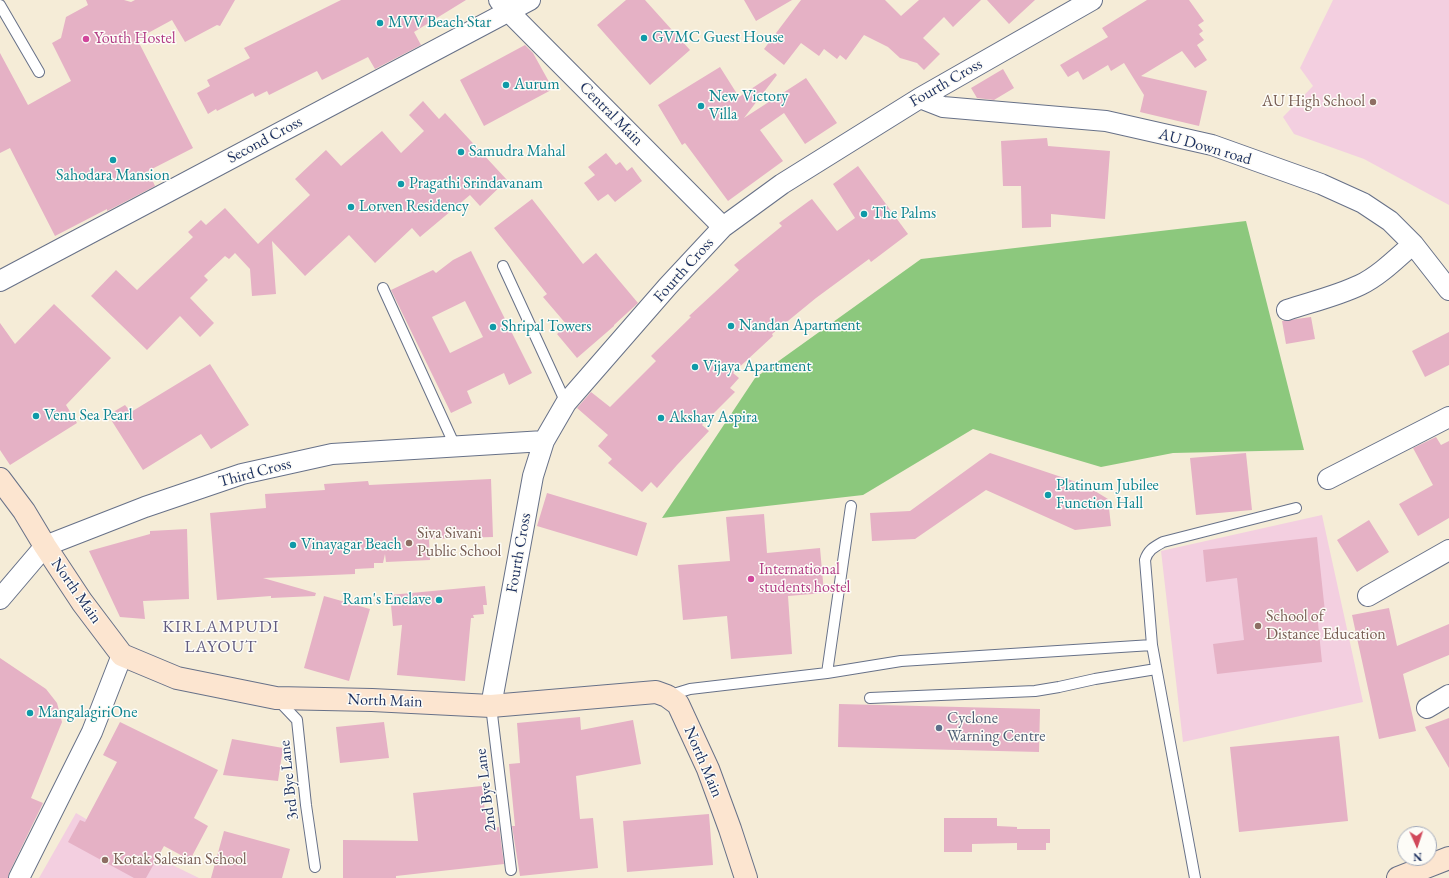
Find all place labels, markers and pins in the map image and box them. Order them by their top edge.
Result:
place label: MVV Beach Star [388,13,491,33]
marker: MVV Beach Star [375,18,385,28]
place label: GVMC Guest House [652,28,784,48]
place label: Youth Hostel [94,29,176,49]
marker: GVMC Guest House [639,33,649,43]
marker: Youth Hostel [81,34,91,44]
place label: Aurum [514,75,560,95]
marker: Aurum [501,80,511,90]
place label: New Victory Villa [709,87,788,125]
place label: AU High School [1262,92,1365,112]
marker: AU High School [1368,97,1378,107]
marker: New Victory Villa [696,101,706,111]
place label: Samudra Mahal [469,142,566,162]
marker: Samudra Mahal [456,147,466,157]
marker: Sahodara Mansion [108,155,118,165]
place label: Sahodara Mansion [56,166,170,186]
place label: Pragathi Srindavanam [409,174,543,194]
marker: Pragathi Srindavanam [396,179,406,189]
place label: Lorven Residency [359,197,469,217]
marker: Lorven Residency [346,202,356,212]
place label: The Palms [872,204,936,224]
marker: The Palms [859,209,869,219]
place label: Nandan Apartment [739,316,861,336]
place label: Shripal Towers [501,317,591,337]
marker: Nandan Apartment [726,321,736,331]
marker: Shripal Towers [488,322,498,332]
place label: Vijaya Apartment [703,357,812,377]
marker: Vijaya Apartment [690,362,700,372]
place label: Venu Sea Pearl [44,406,133,426]
place label: Akshay Aspira [669,408,758,428]
marker: Venu Sea Pearl [31,411,41,421]
marker: Akshay Aspira [656,413,666,423]
place label: Platinum Jubilee Function Hall [1056,476,1159,514]
marker: Platinum Jubilee Function Hall [1043,490,1053,500]
place label: Siva Sivani Public School [417,524,501,562]
place label: Vinayagar Beach [301,535,402,555]
marker: Siva Sivani Public School [404,538,414,548]
marker: Vinayagar Beach [288,540,298,550]
place label: International students hostel [759,560,850,598]
marker: International students hostel [746,574,756,584]
place label: Ram's Enclave [342,590,431,610]
marker: Ram's Enclave [434,595,444,605]
place label: School of Distance Education [1266,607,1386,645]
marker: School of Distance Education [1253,621,1263,631]
place label: MangalagiriOne [38,703,138,723]
marker: MangalagiriOne [25,708,35,718]
place label: Cyclone Warning Centre [947,709,1045,747]
marker: Cyclone Warning Centre [934,723,944,733]
place label: Kotak Salesian School [113,850,247,870]
marker: Kotak Salesian School [100,855,110,865]

